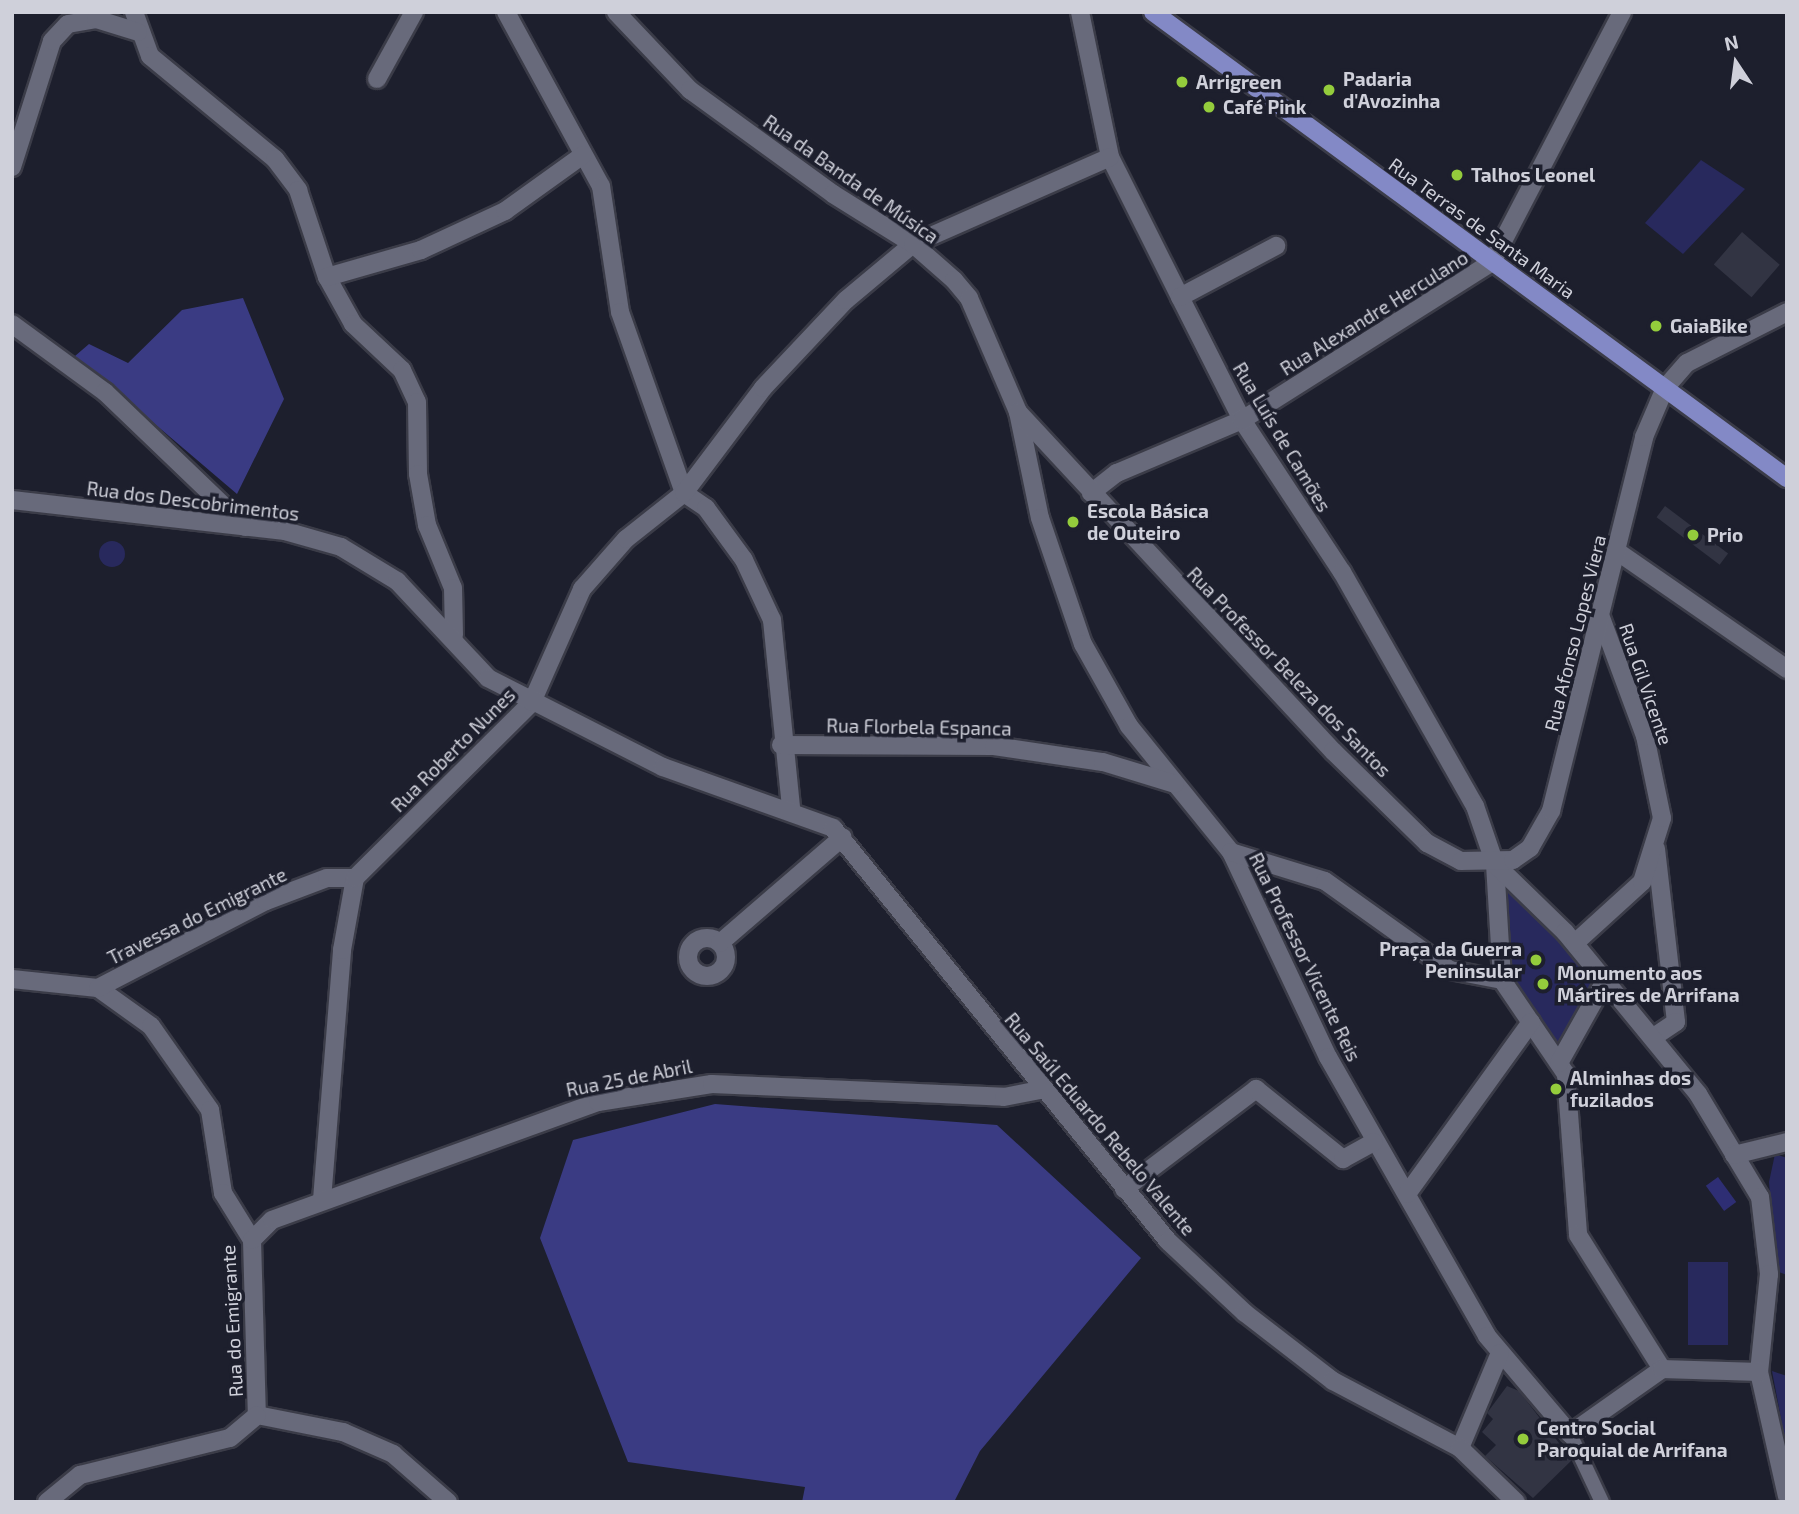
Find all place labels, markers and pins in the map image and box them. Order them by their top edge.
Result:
place label: Padaria d'Avozinha [1343,68,1440,112]
place label: Arrigreen [1196,71,1282,93]
marker: Arrigreen [1174,74,1190,90]
marker: Padaria d'Avozinha [1321,82,1337,98]
place label: Café Pink [1223,96,1306,118]
marker: Café Pink [1201,99,1217,115]
place label: Talhos Leonel [1471,164,1595,186]
marker: Talhos Leonel [1449,167,1465,183]
place label: GaiaBike [1670,315,1748,337]
marker: GaiaBike [1648,318,1664,334]
place label: Escola Básica de Outeiro [1087,500,1209,544]
marker: Escola Básica de Outeiro [1065,514,1081,530]
place label: Prio [1707,524,1743,546]
marker: Prio [1685,527,1701,543]
place label: Praça da Guerra Peninsular [1379,938,1522,982]
marker: Praça da Guerra Peninsular [1528,952,1544,968]
place label: Monumento aos Mártires de Arrifana [1557,962,1740,1006]
marker: Monumento aos Mártires de Arrifana [1535,976,1551,992]
place label: Alminhas dos fuzilados [1570,1067,1691,1111]
marker: Alminhas dos fuzilados [1548,1081,1564,1097]
place label: Centro Social Paroquial de Arrifana [1537,1417,1728,1461]
marker: Centro Social Paroquial de Arrifana [1515,1431,1531,1447]

